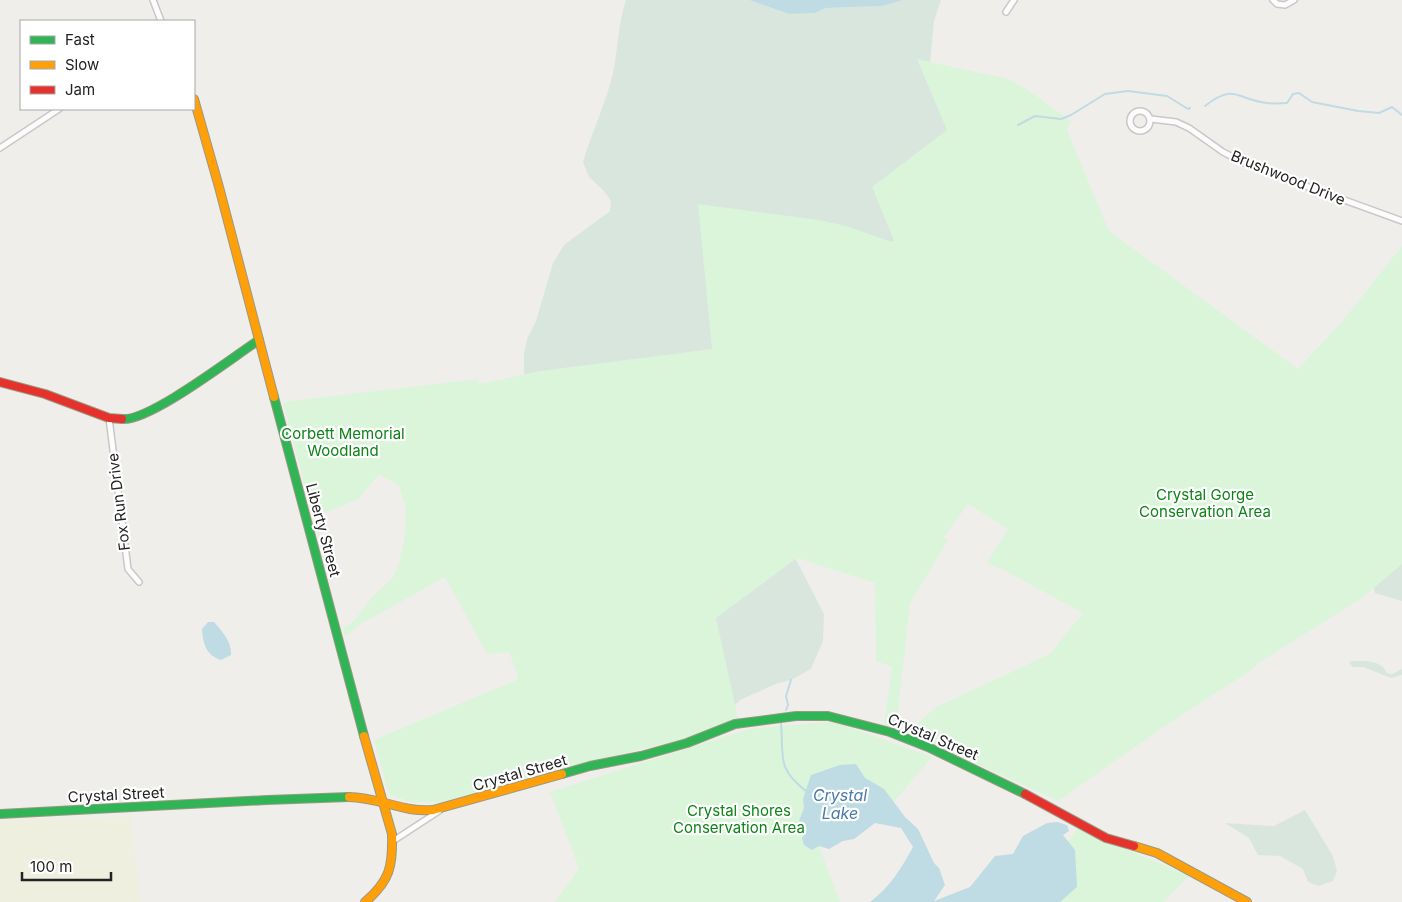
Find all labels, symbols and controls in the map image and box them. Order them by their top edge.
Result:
legend [20,20,195,110]
text: Fast [65,30,95,49]
text: Slow [65,55,99,74]
text: Jam [65,80,95,99]
street label: Brushwood Drive [1228,146,1348,209]
park label: Corbett Memorial Woodland [281,424,405,460]
street label: Fox Run Drive [103,452,134,552]
street label: Liberty Street [302,481,345,579]
park label: Crystal Gorge Conservation Area [1139,485,1271,521]
street label: Crystal Street [885,709,982,764]
street label: Crystal Street [471,750,569,795]
street label: Crystal Street [67,782,165,807]
water label: Crystal Lake [813,785,867,823]
park label: Crystal Shores Conservation Area [673,801,805,837]
scale bar [22,850,111,882]
text: 100 m [30,857,72,876]

